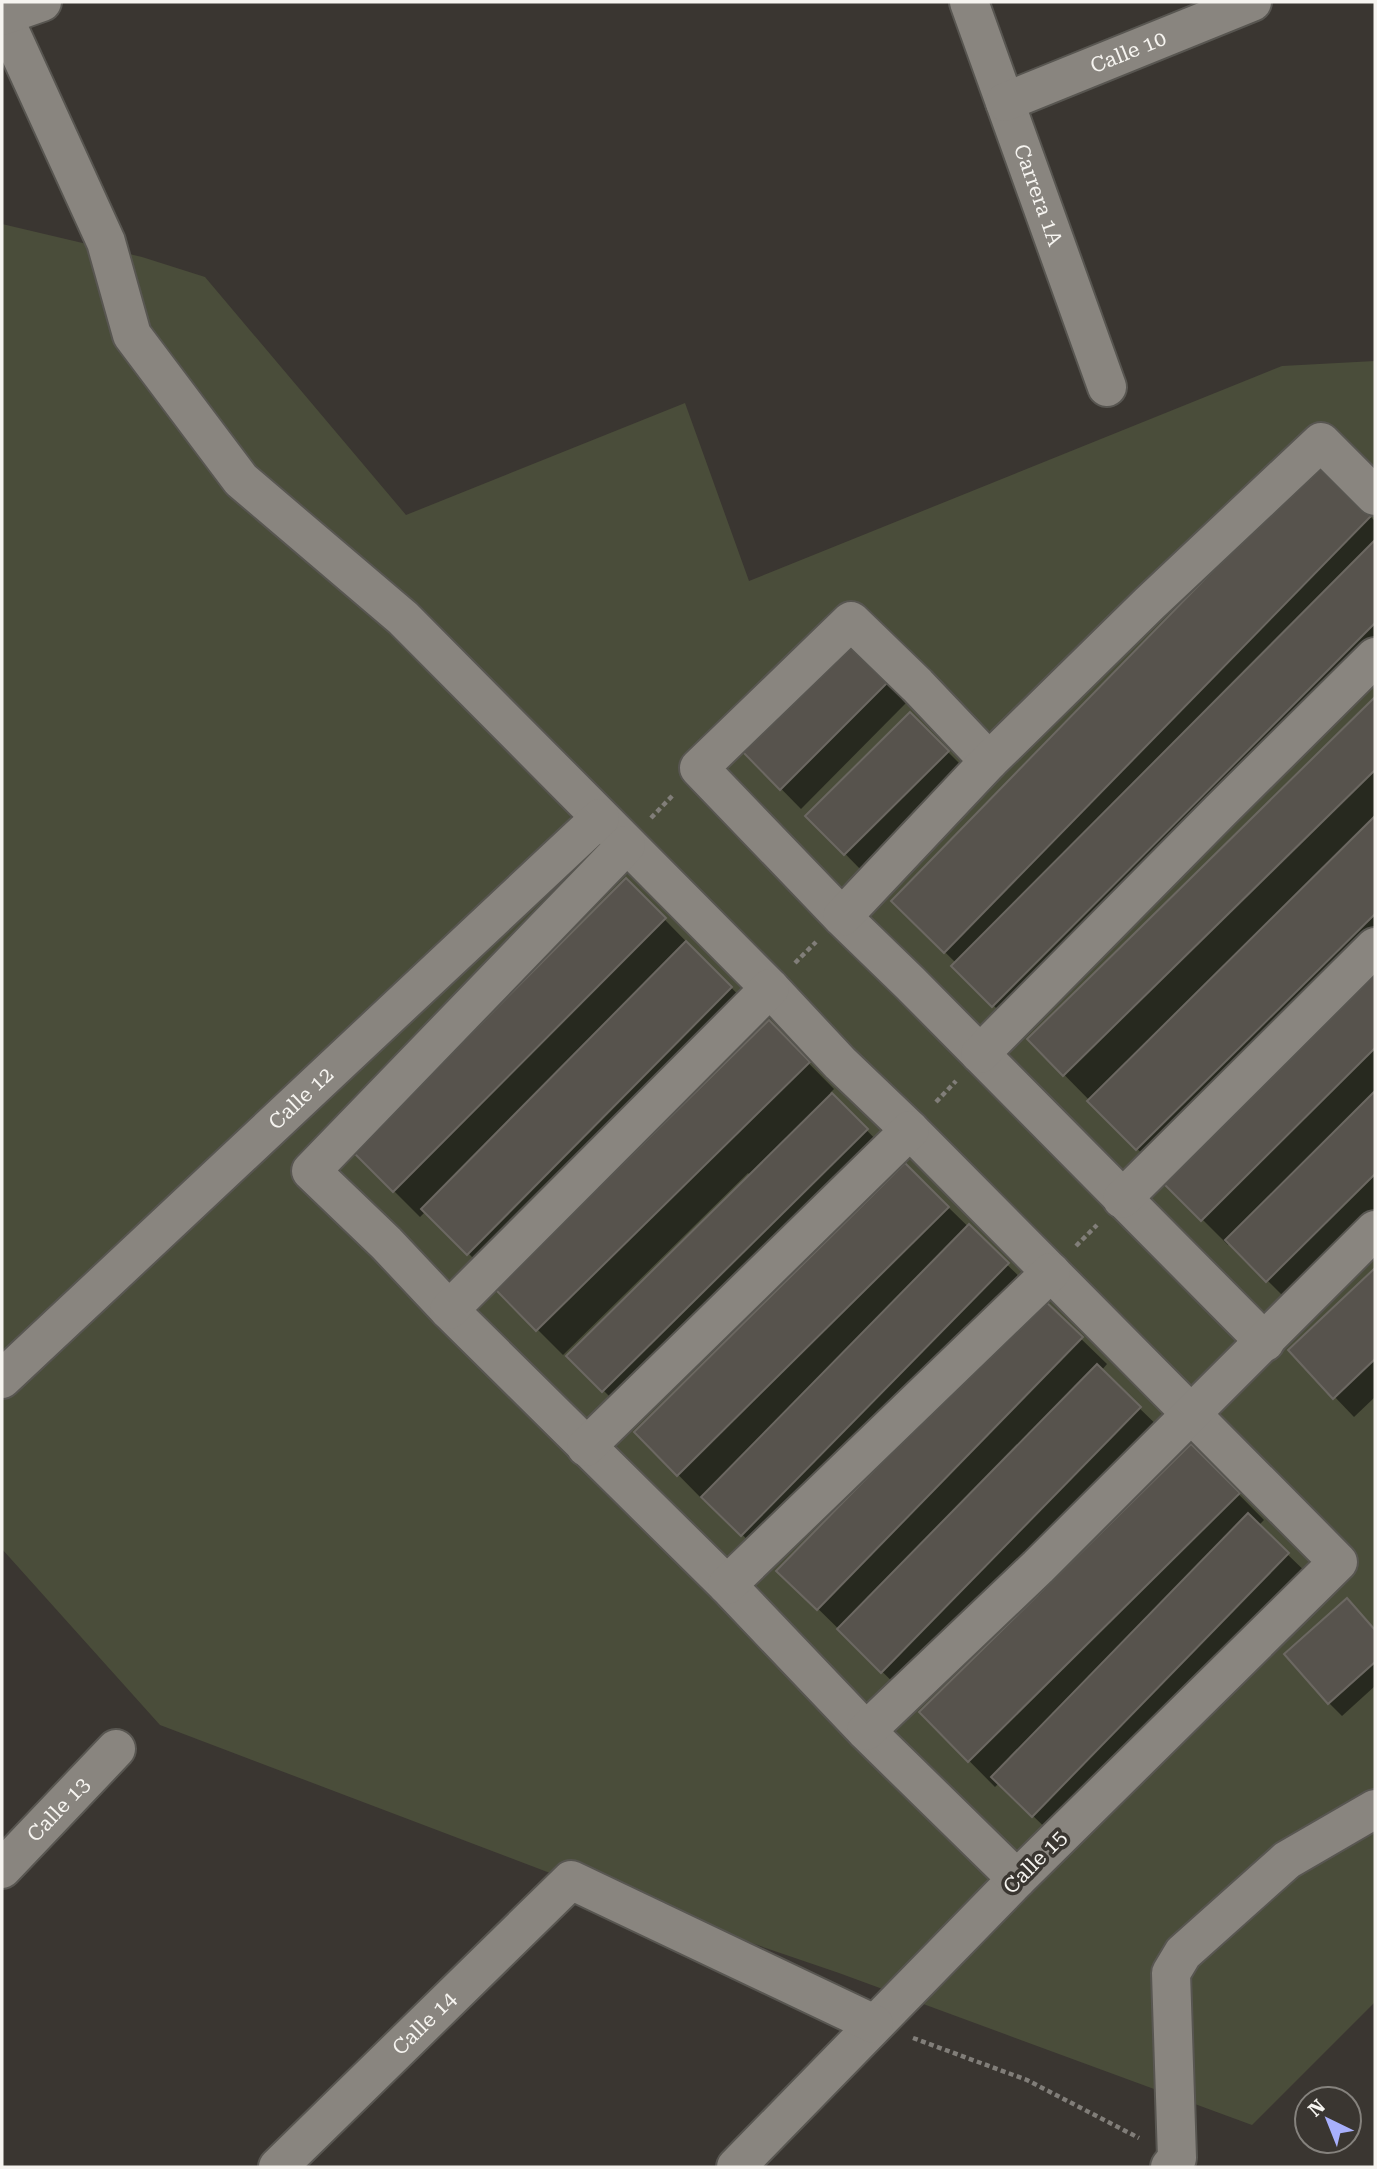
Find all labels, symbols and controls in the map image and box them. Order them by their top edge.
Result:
street label: Calle 10 [1087,26,1170,78]
street label: Carrera 1A [1009,141,1068,250]
street label: Calle 12 [264,1062,338,1135]
street label: Calle 13 [22,1772,95,1847]
street label: Calle 15 [998,1825,1072,1899]
street label: Calle 14 [388,1987,462,2060]
north arrow [1293,2085,1363,2155]
text: N [1304,2094,1330,2121]

